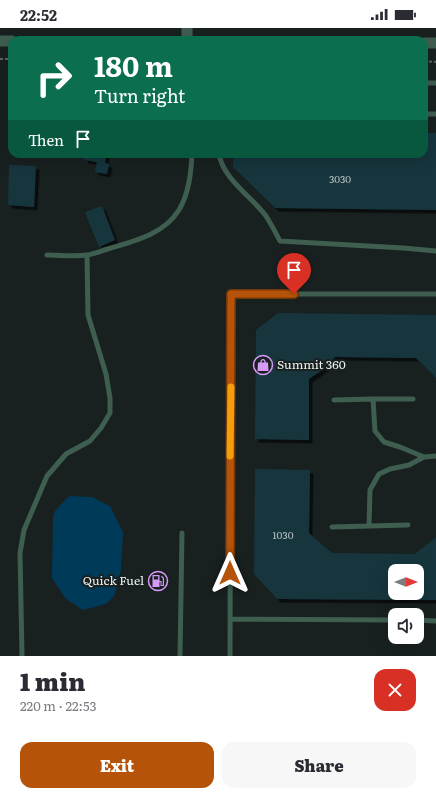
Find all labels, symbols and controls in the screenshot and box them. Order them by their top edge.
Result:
text: 22:52 [20,3,57,26]
text: 180 m [94,44,173,86]
icon: right [28,52,80,104]
text: Turn right [94,82,185,109]
text: Then [28,128,64,151]
icon: arrive [72,128,94,150]
house number: 3030 [329,171,351,186]
pin [277,253,311,294]
icon: arrive [283,259,305,281]
shop icon: Summit 360 [252,354,274,376]
place label: Summit 360 [277,355,346,373]
house number: 1030 [273,527,294,542]
position arrow [209,552,251,594]
north arrow [388,564,424,600]
map controls [388,564,424,644]
fuel station icon: Quick Fuel [147,570,169,592]
place label: Quick Fuel [83,571,144,589]
button: sound [388,608,424,644]
text: 1 min [20,663,85,698]
button: close [374,669,416,711]
text: 220 m · 22:53 [20,696,97,715]
button: Exit [20,742,214,788]
button: Share [222,742,416,788]

